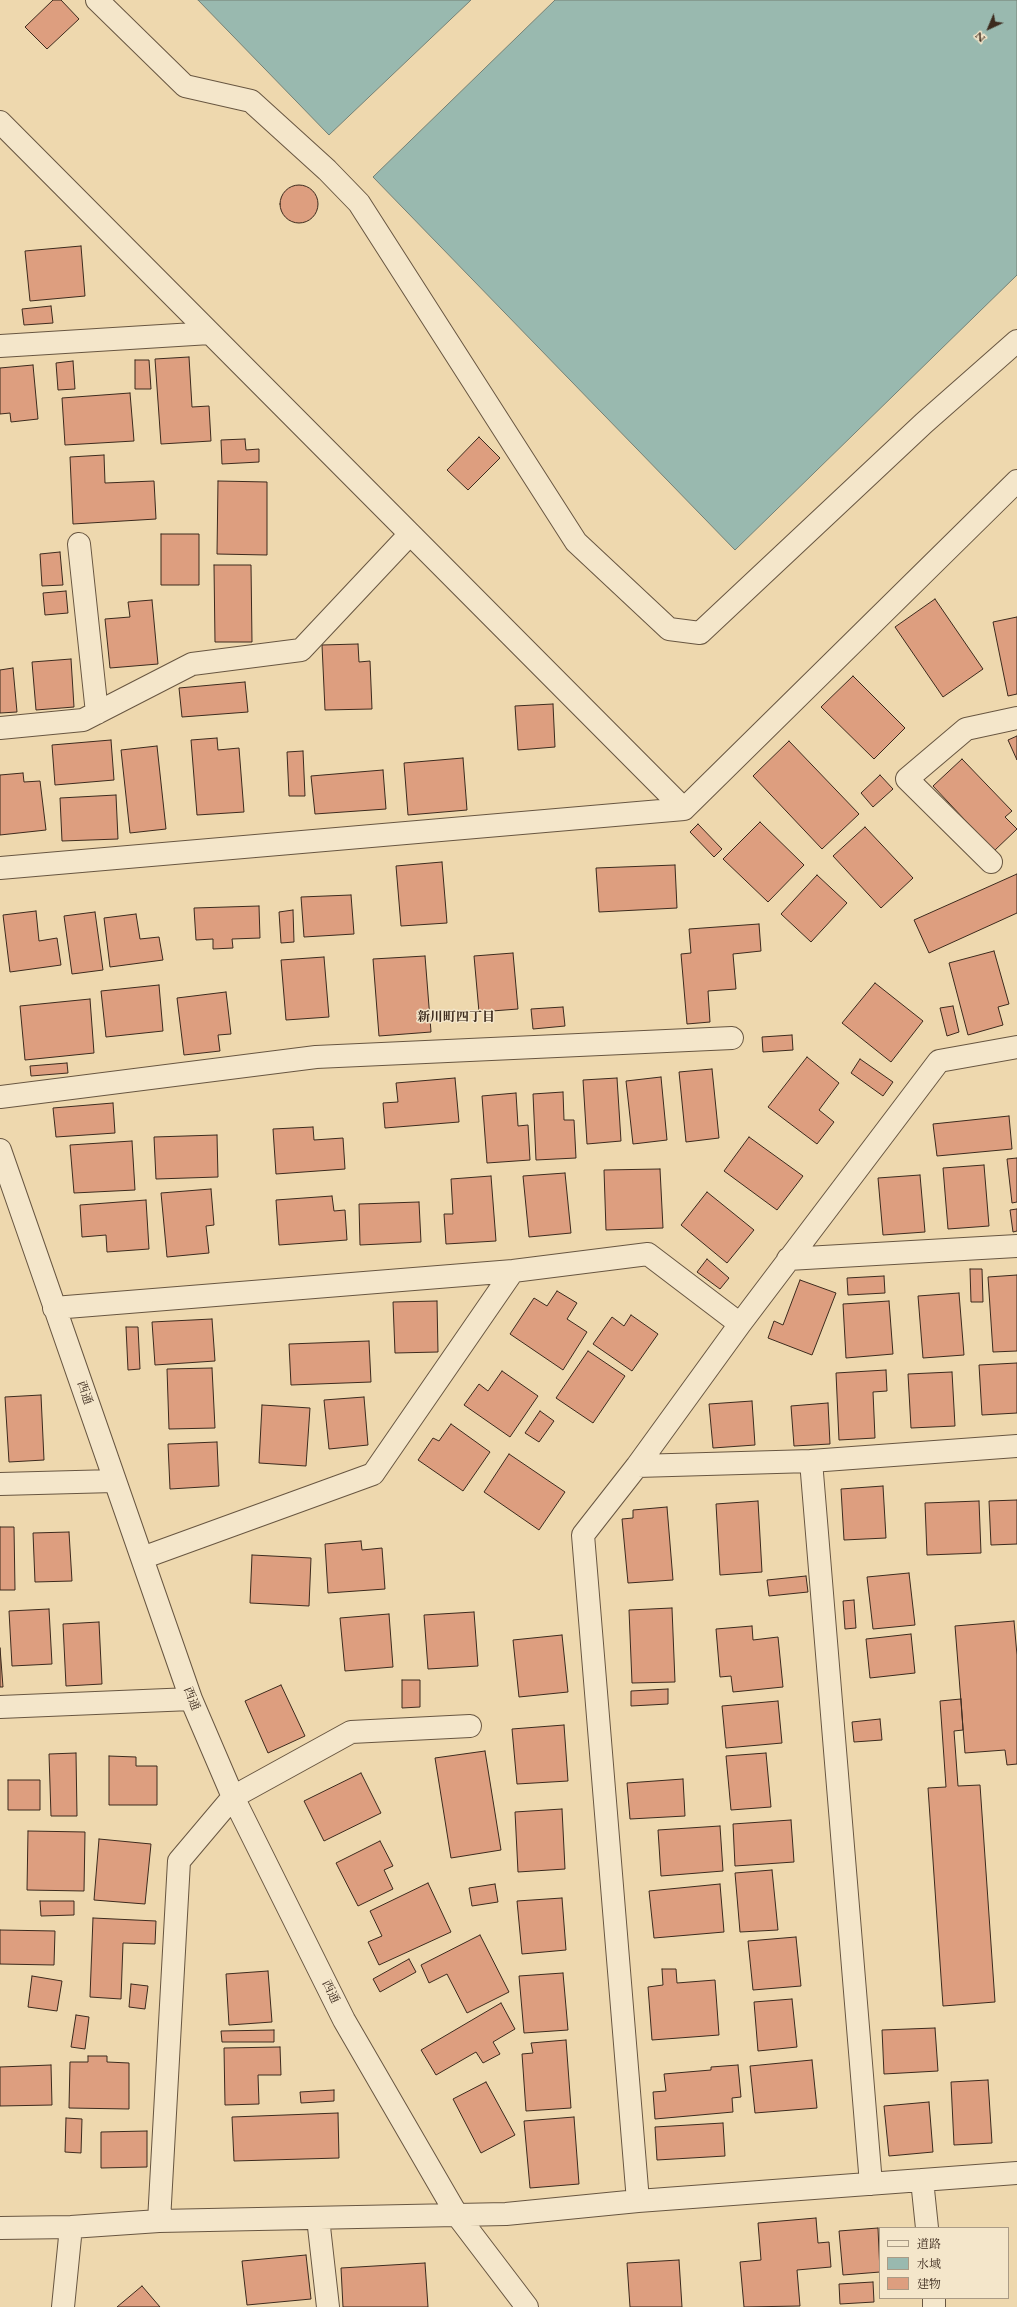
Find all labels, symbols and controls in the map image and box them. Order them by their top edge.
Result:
north arrow [969,8,1009,48]
text: N [972,28,989,46]
district label: 新川町四丁目 [417,1010,495,1026]
street label: 西通 [73,1379,95,1407]
street label: 西通 [180,1685,202,1713]
street label: 西通 [318,1978,342,2006]
legend [879,2227,1009,2299]
text: 道路 [917,2236,941,2252]
text: 水域 [917,2256,941,2272]
text: 建物 [917,2276,941,2292]

